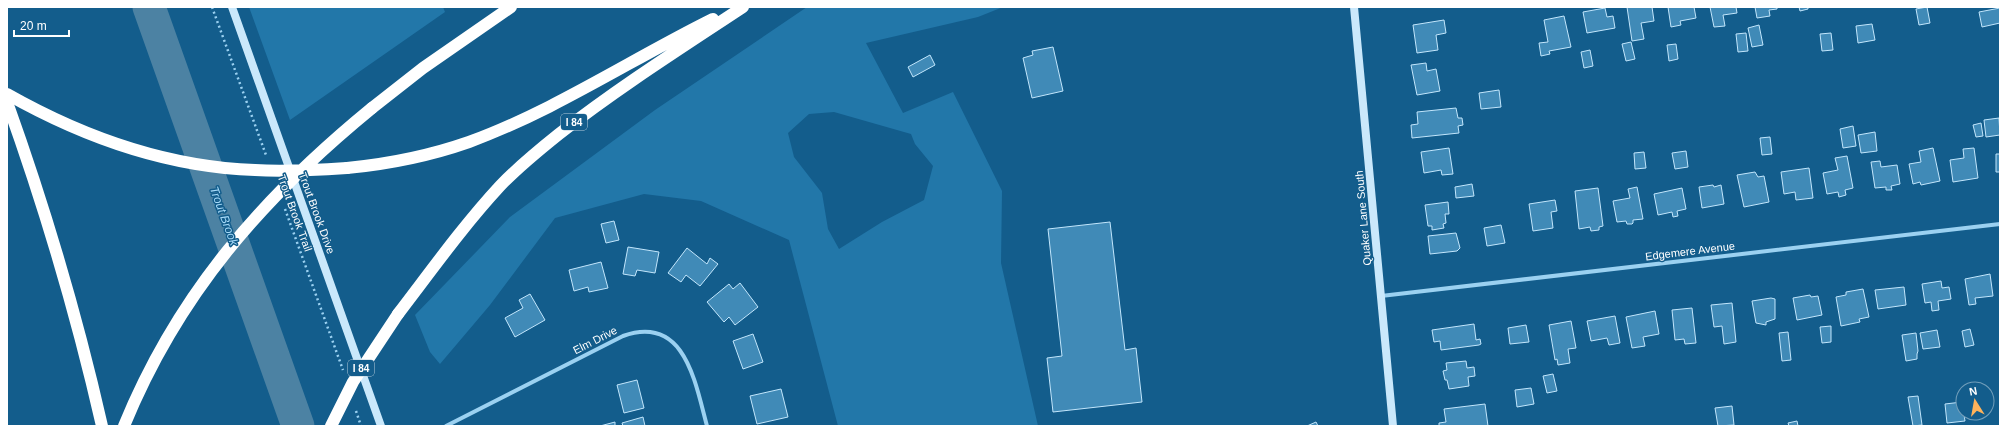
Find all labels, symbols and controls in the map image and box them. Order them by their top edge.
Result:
scale bar [14,12,69,38]
text: 20 m [20,19,47,33]
road number: I 84 [561,114,587,130]
street label: Quaker Lane South [1353,170,1373,266]
street label: Trout Brook Drive [297,171,337,255]
street label: Trout Brook Trail [276,173,314,253]
water label: Trout Brook [207,185,241,248]
street label: Edgemere Avenue [1644,240,1736,262]
street label: Elm Drive [571,324,619,356]
road number: I 84 [348,360,374,376]
north arrow [1955,381,1995,421]
text: N [1968,385,1978,398]

